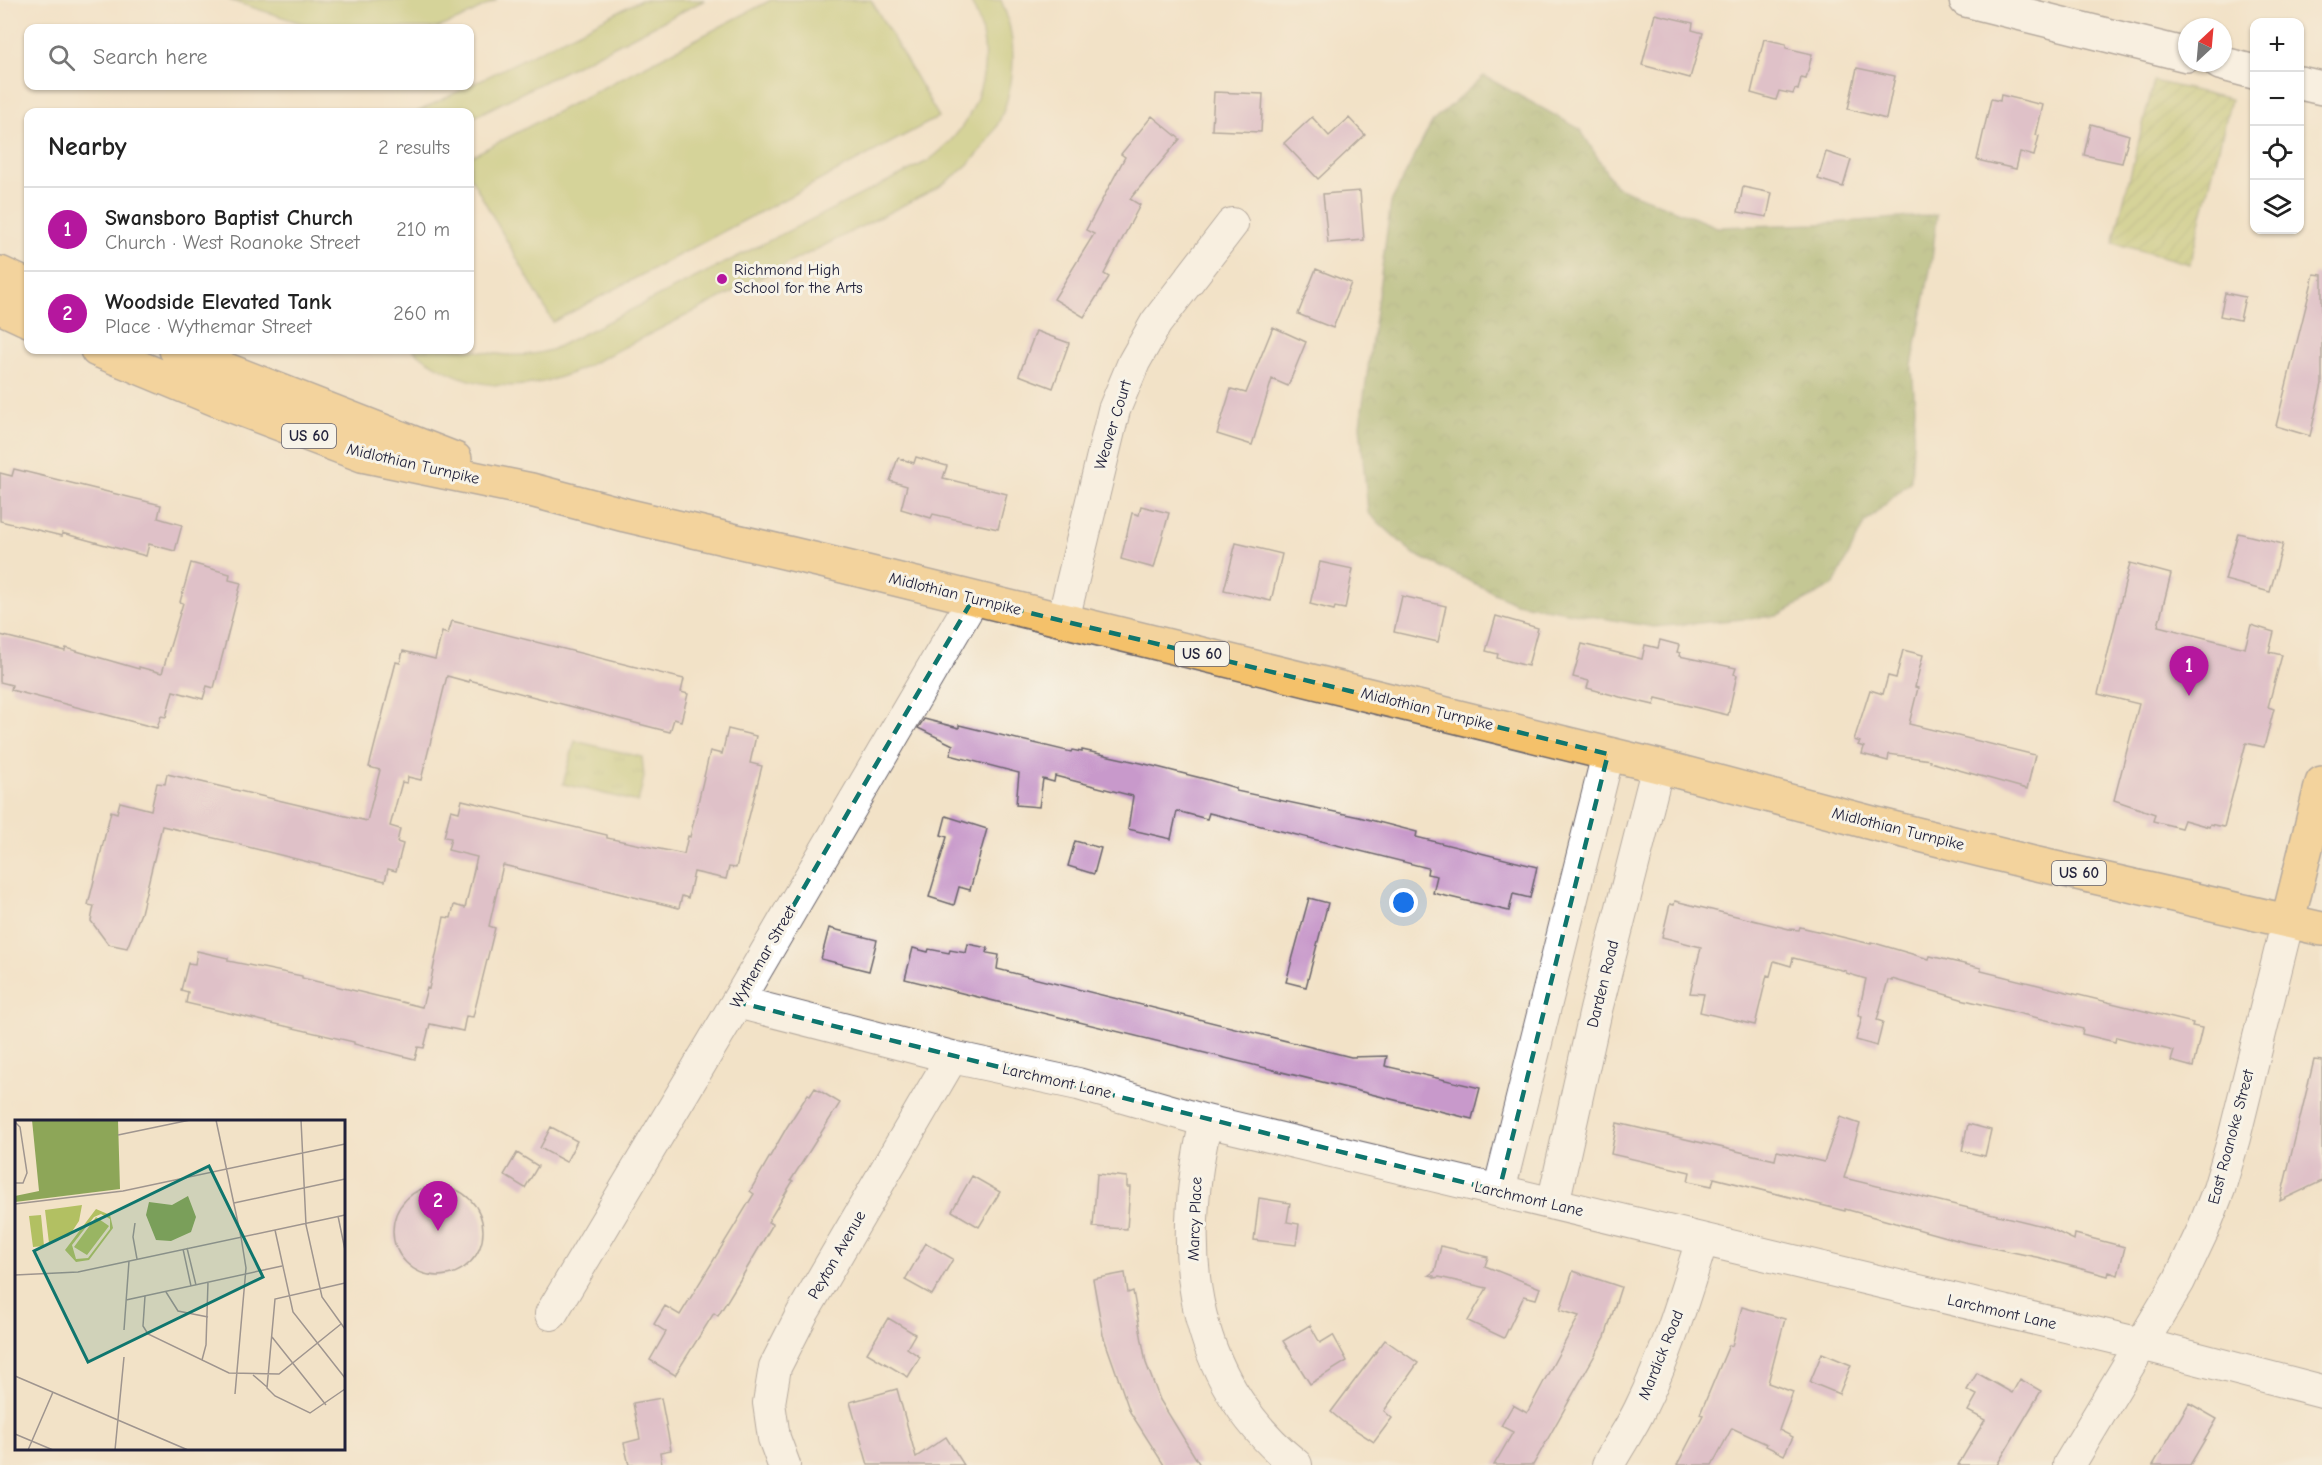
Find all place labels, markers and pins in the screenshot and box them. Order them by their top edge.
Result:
place label: Richmond High School for the Arts [734,261,863,297]
marker: Richmond High School for the Arts [715,272,729,286]
pin: 1 [2170,646,2208,696]
pin: 2 [418,1182,458,1231]

